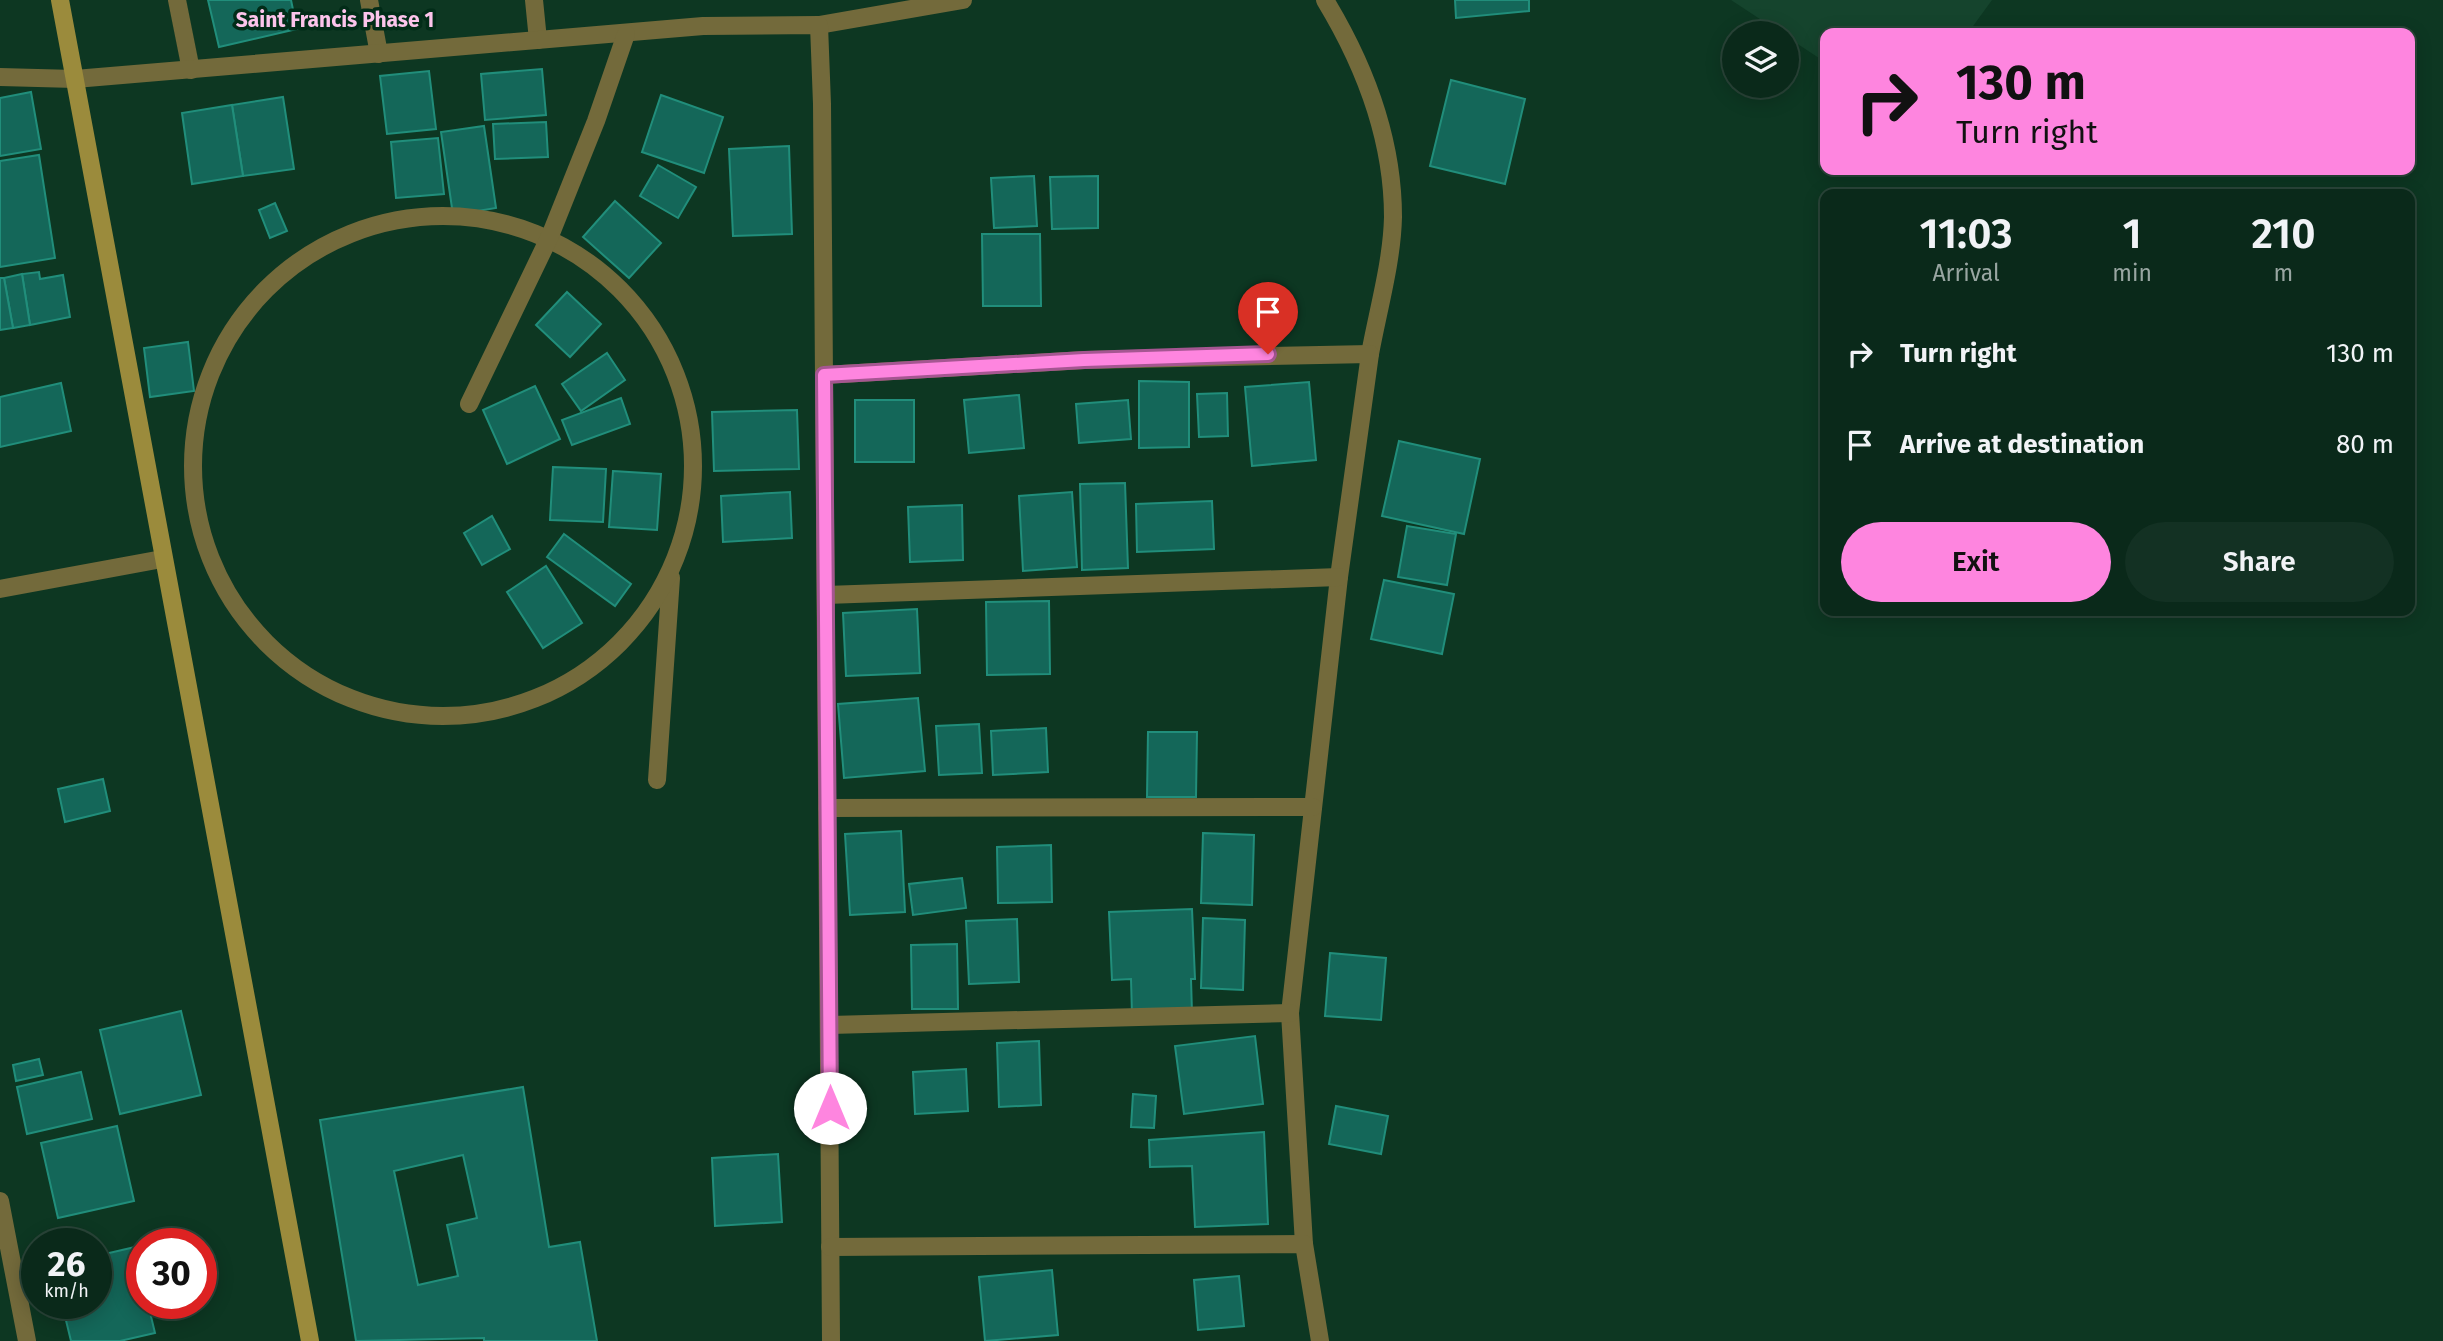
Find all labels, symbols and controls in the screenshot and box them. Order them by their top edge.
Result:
district label: Saint Francis Phase 1 [236,7,434,33]
map controls [1722,21,1799,98]
button: layers [1722,21,1799,98]
text: 130 m [1956,53,2086,112]
icon: right [1841,56,1932,147]
text: Turn right [1956,113,2098,151]
text: 11:03 [1920,209,2013,259]
text: 1 [2123,209,2142,259]
text: 210 [2251,209,2315,259]
text: Arrival [1932,259,2000,287]
text: min [2112,259,2152,287]
text: m [2274,259,2293,287]
pin [1238,282,1298,354]
icon: arrive [1249,293,1287,331]
icon: right [1841,335,1879,373]
text: Turn right [1900,338,2017,369]
text: 130 m [2326,338,2394,369]
icon: arrive [1841,426,1879,464]
text: Arrive at destination [1900,429,2144,460]
text: 80 m [2336,429,2394,460]
button: Exit [1841,522,2111,602]
button: Share [2125,522,2394,602]
position arrow [793,1071,867,1145]
speed limit sign: 30 [126,1228,217,1319]
text: 26 [48,1243,85,1285]
text: km/h [44,1280,89,1302]

